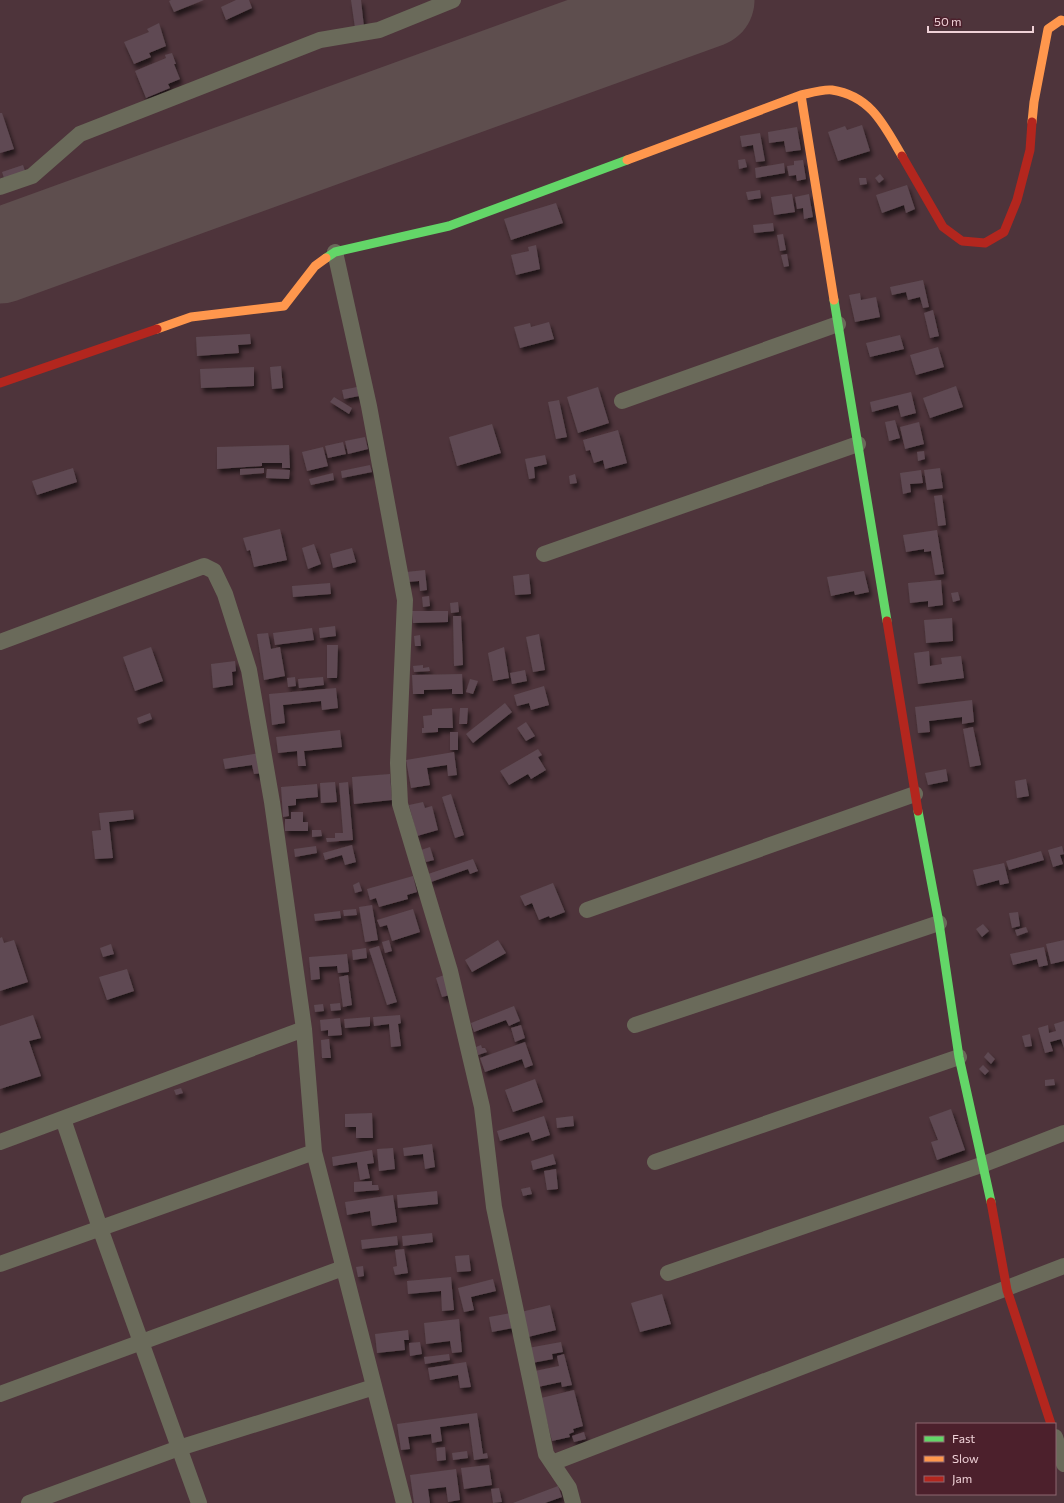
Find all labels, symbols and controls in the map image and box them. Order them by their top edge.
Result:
scale bar [928,8,1033,34]
text: 50 m [934,14,962,28]
legend [916,1423,1056,1495]
text: Fast [952,1431,975,1445]
text: Slow [952,1451,979,1465]
text: Jam [952,1471,972,1486]

